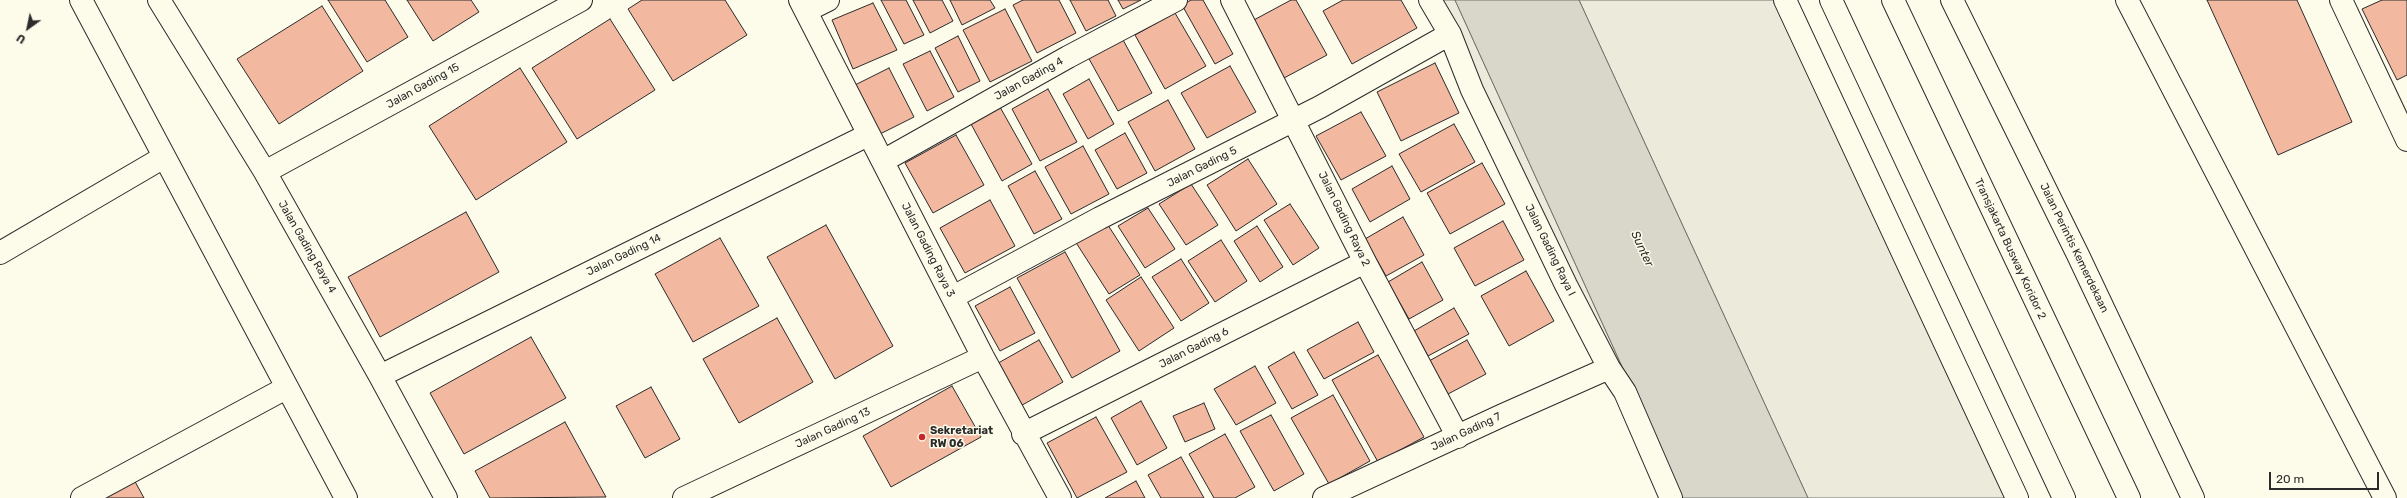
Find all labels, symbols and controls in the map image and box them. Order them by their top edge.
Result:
north arrow [8,8,48,48]
text: U [14,31,28,46]
street label: Jalan Gading 4 [992,55,1066,103]
street label: Jalan Gading 15 [384,61,462,111]
street label: Jalan Gading 5 [1165,144,1239,190]
street label: Jalan Gading Raya 2 [1315,169,1373,269]
street label: Transjakarta Busway Koridor 2 [1971,176,2049,322]
street label: Jalan Perintis Kemerdekaan [2037,181,2111,315]
street label: Jalan Gading Raya 4 [275,198,339,296]
street label: Jalan Gading Raya 3 [898,201,958,299]
street label: Jalan Gading Raya I [1522,202,1578,298]
water label: Sunter [1628,229,1656,269]
street label: Jalan Gading 14 [585,231,663,279]
street label: Jalan Gading 6 [1157,325,1231,371]
street label: Jalan Gading 13 [793,405,873,451]
street label: Jalan Gading 7 [1429,410,1503,454]
place label: Sekretariat RW 06 [930,424,993,450]
marker: Sekretariat RW 06 [917,432,927,442]
scale bar [2271,464,2381,490]
text: 20 m [2276,472,2304,486]

